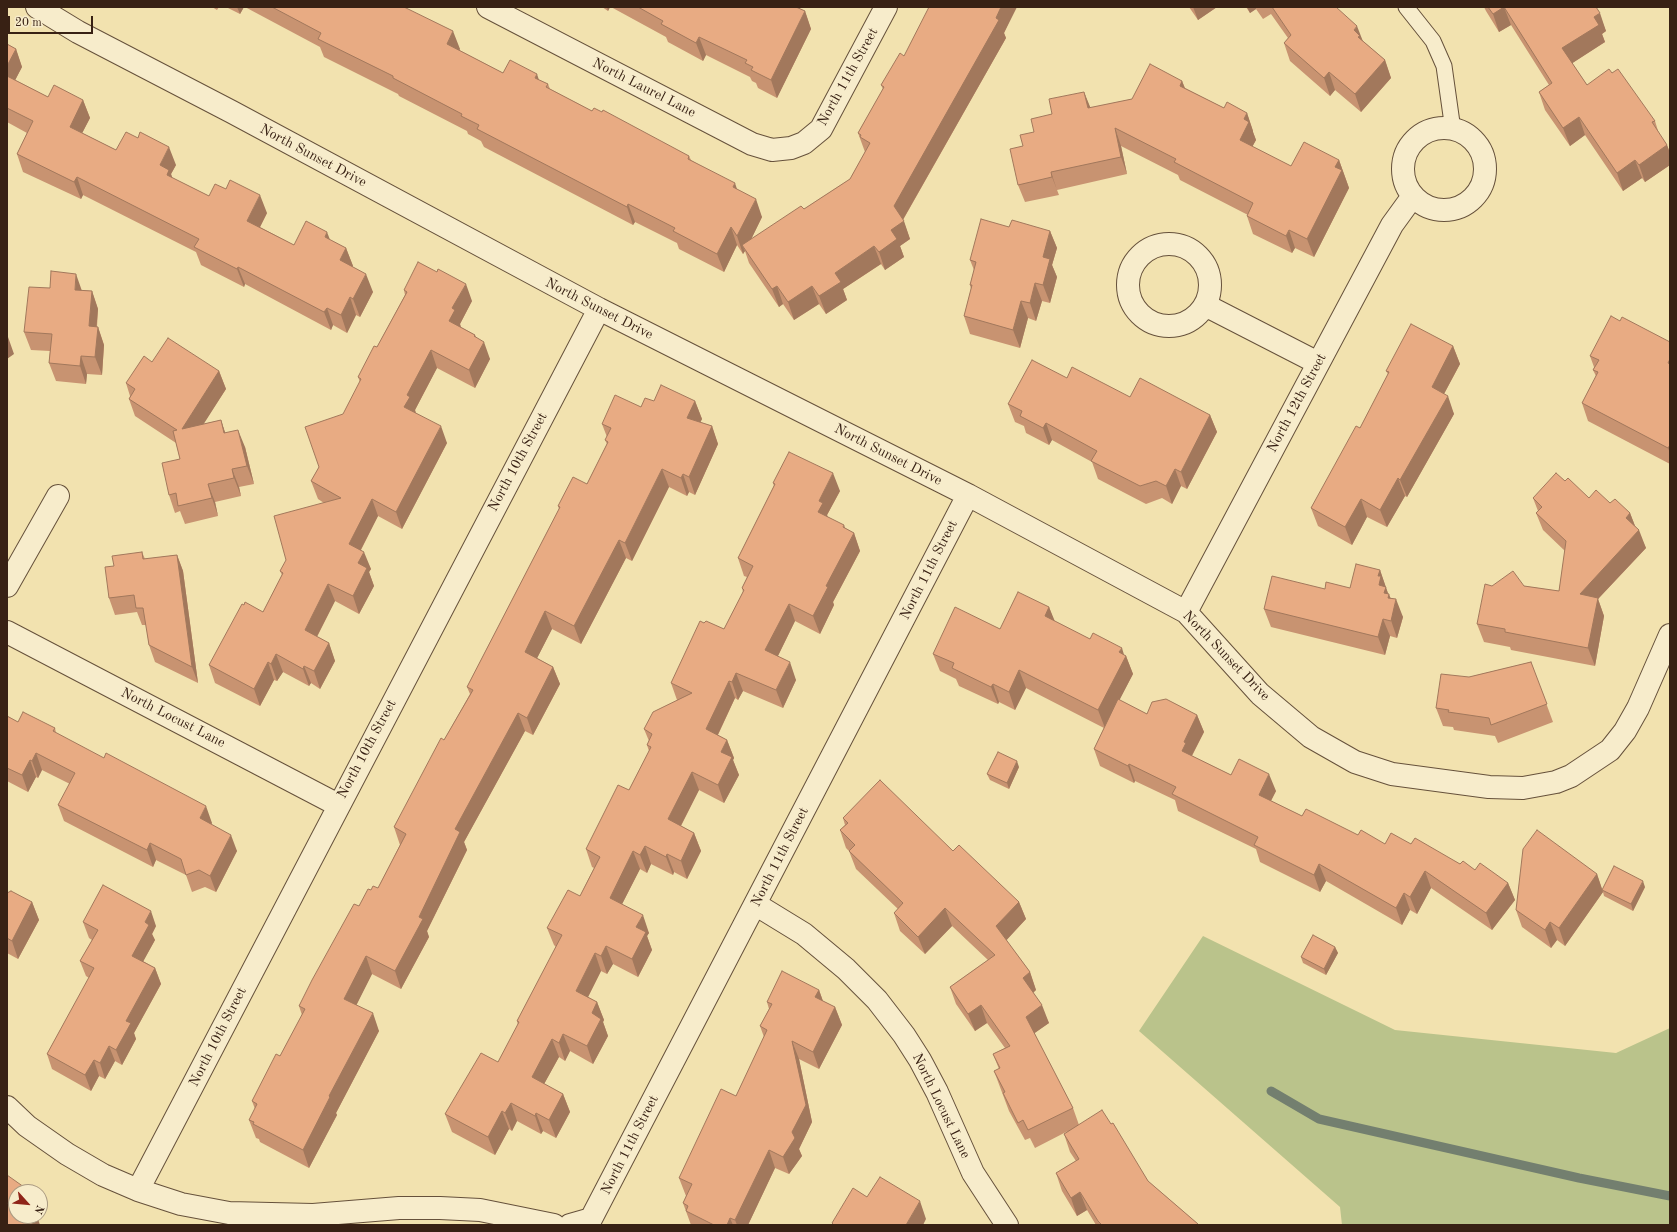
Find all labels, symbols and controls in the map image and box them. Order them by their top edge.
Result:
scale bar [10,8,95,34]
text: 20 m [15,17,42,29]
street label: North 11th Street [814,25,882,129]
street label: North Laurel Lane [589,55,699,121]
street label: North Sunset Drive [257,121,369,191]
street label: North Sunset Drive [542,275,656,343]
street label: North 12th Street [1264,351,1330,455]
street label: North 10th Street [485,410,551,514]
street label: North Sunset Drive [831,421,945,489]
street label: North 11th Street [897,517,961,623]
street label: North Sunset Drive [1179,608,1273,704]
street label: North Locust Lane [118,684,228,752]
street label: North 10th Street [334,697,400,801]
street label: North 11th Street [748,804,812,910]
street label: North 10th Street [186,984,250,1090]
street label: North Locust Lane [908,1051,974,1161]
street label: North 11th Street [598,1092,662,1198]
north arrow [8,1184,48,1224]
text: N [31,1203,45,1215]

